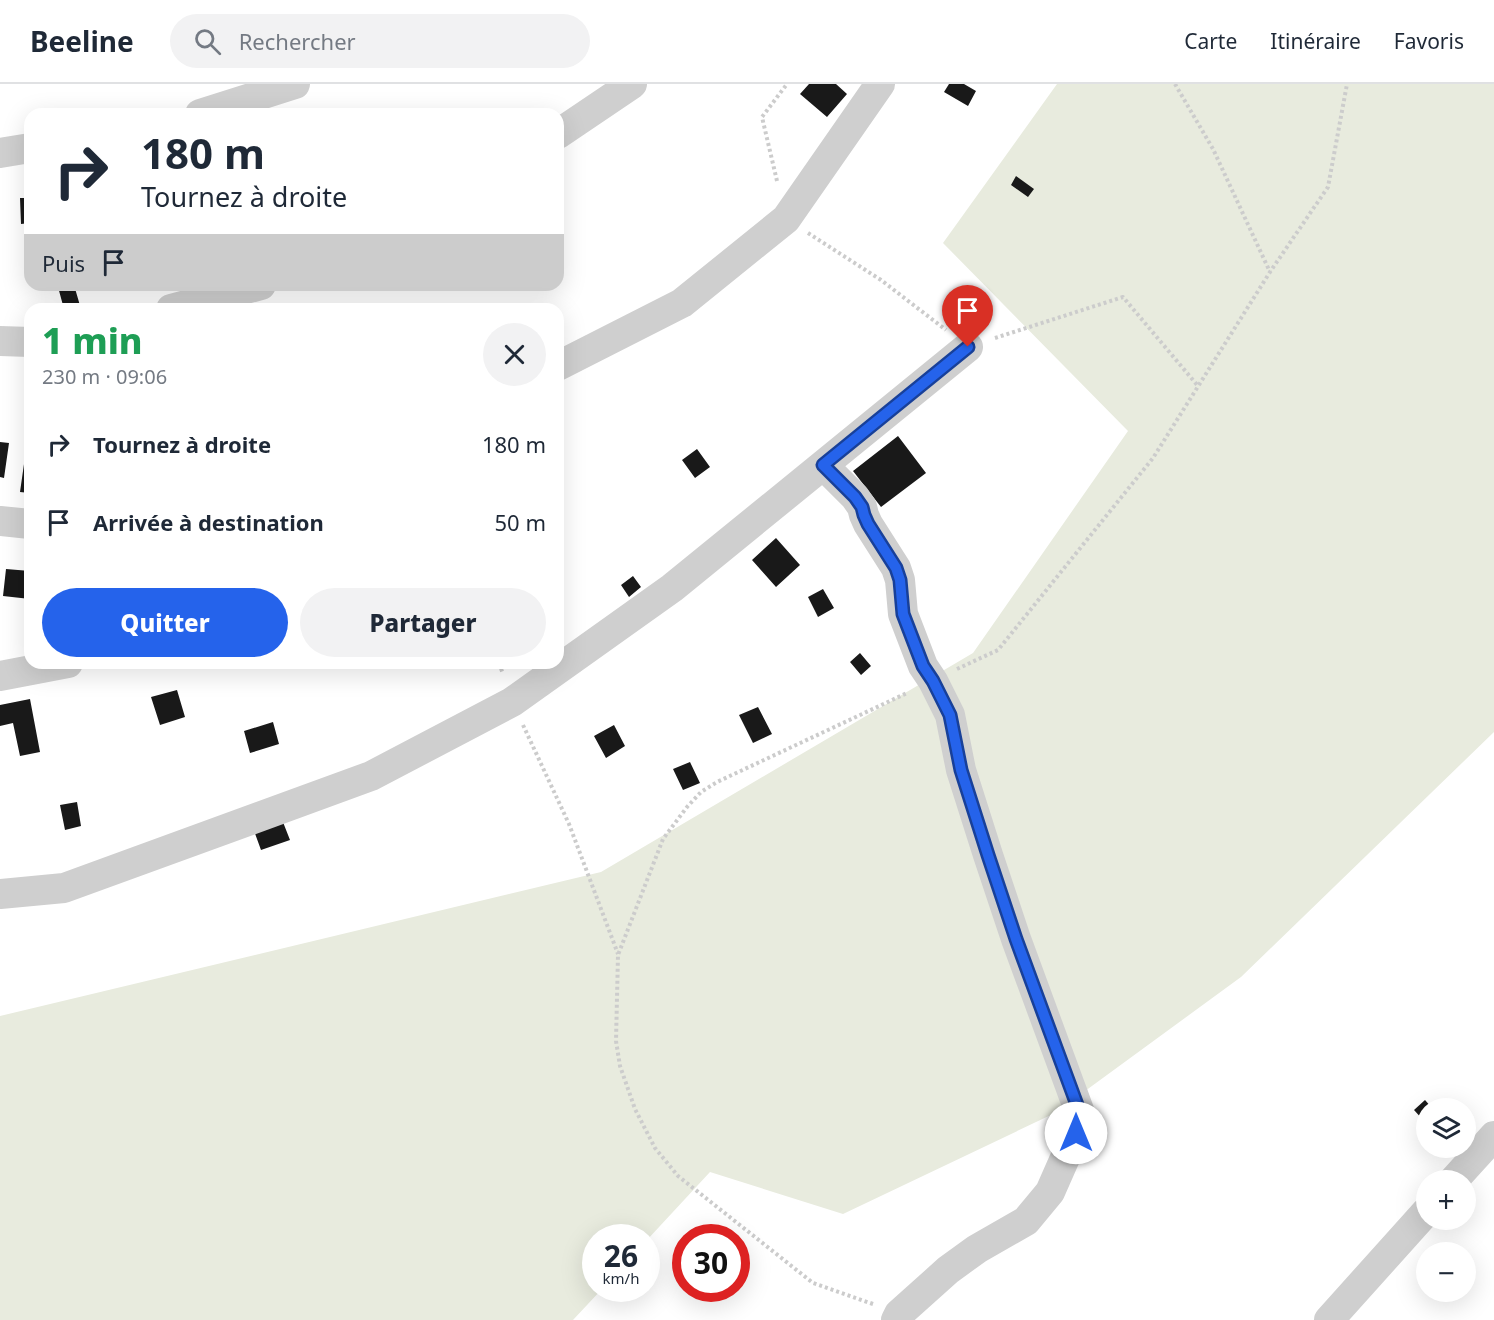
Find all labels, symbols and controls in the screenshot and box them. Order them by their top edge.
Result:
search box [170,14,590,68]
text: Beeline [30,22,134,60]
icon: search [191,25,224,58]
text: Rechercher [239,26,356,56]
text: Carte [1184,27,1237,55]
text: Itinéraire [1270,27,1361,55]
text: Favoris [1394,27,1464,55]
text: 180 m [141,124,265,181]
icon: right [42,132,120,210]
text: Tournez à droite [141,178,347,215]
icon: arrive [97,246,130,279]
text: Puis [42,248,85,278]
pin [942,285,993,347]
icon: arrive [951,294,984,327]
text: 1 min [42,316,143,365]
button: close [483,323,546,386]
text: 230 m · 09:06 [42,363,167,390]
icon: right [42,428,75,461]
text: Tournez à droite [93,429,271,459]
text: 180 m [482,429,546,459]
icon: arrive [42,506,75,539]
text: Arrivée à destination [93,507,324,537]
text: 50 m [495,507,546,537]
button: Quitter [42,588,288,657]
button: Partager [300,588,546,657]
map controls [1416,1098,1476,1302]
button: layers [1416,1098,1476,1158]
position arrow [1044,1101,1108,1165]
button: + [1416,1170,1476,1230]
speed limit sign: 30 [672,1224,750,1302]
text: 26 [604,1235,638,1276]
button: − [1416,1242,1476,1302]
text: km/h [603,1268,639,1288]

